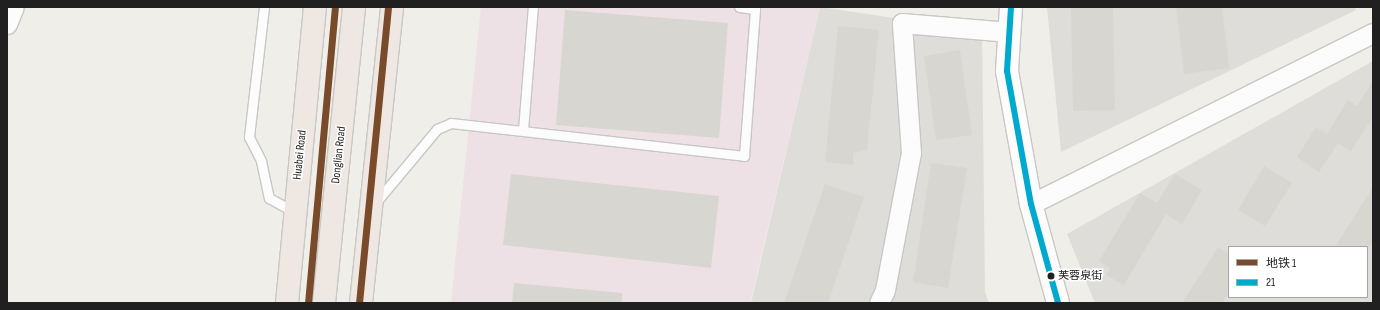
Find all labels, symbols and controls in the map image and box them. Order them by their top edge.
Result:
street label: Donglian Road [329,126,349,184]
street label: Huabei Road [290,130,310,180]
legend [1228,246,1368,298]
text: 地铁 1 [1266,256,1296,271]
place label: 芙蓉泉街 [1058,269,1102,283]
marker: 芙蓉泉街 [1046,271,1056,281]
text: 21 [1266,275,1275,290]

